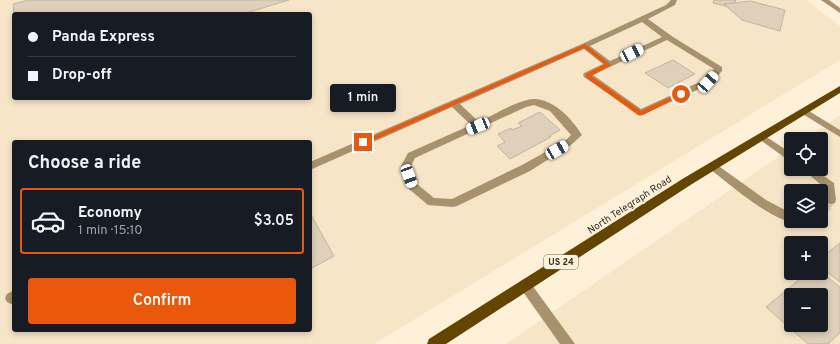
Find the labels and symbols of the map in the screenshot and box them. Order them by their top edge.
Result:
car [619,42,645,64]
car [696,69,720,95]
callout: 1 min [330,84,396,112]
route start [672,85,690,103]
car [465,116,491,136]
route end [354,133,372,151]
car [544,139,570,161]
car [399,163,419,189]
street label: North Telegraph Road [585,173,674,237]
road number: US 24 [544,255,578,269]

